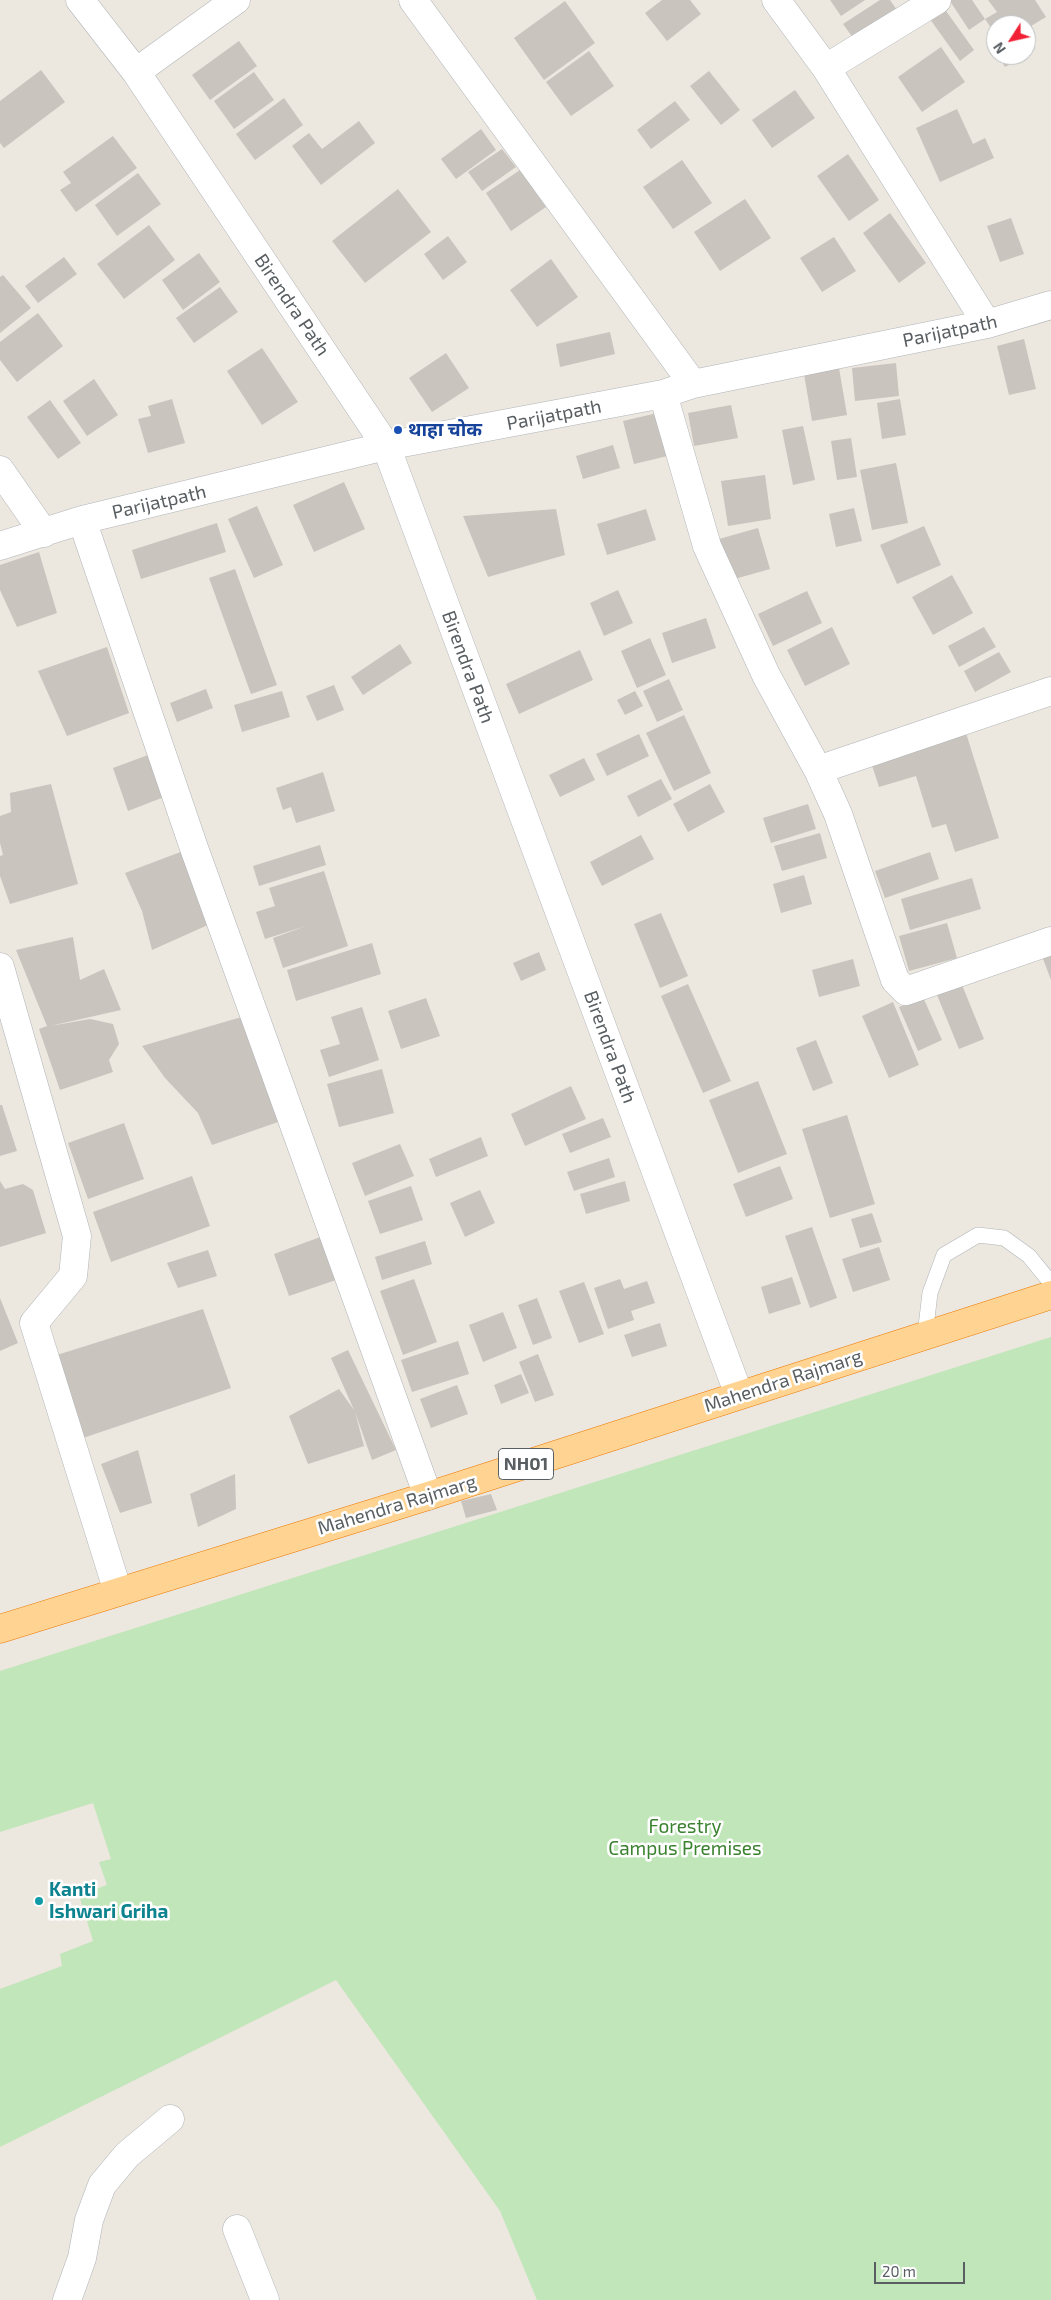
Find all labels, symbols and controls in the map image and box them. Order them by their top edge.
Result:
north arrow [986,15,1036,65]
text: N [989,39,1009,57]
street label: Birendra Path [250,250,334,360]
street label: Parijatpath [901,310,999,352]
street label: Parijatpath [505,395,603,435]
place label: थाहा चोक [408,419,482,441]
marker: थाहा चोक [392,424,404,436]
street label: Parijatpath [110,480,208,524]
street label: Birendra Path [437,608,499,726]
street label: Birendra Path [579,988,641,1106]
street label: Mahendra Rajmarg [701,1345,865,1417]
road number: NH01 [498,1448,554,1480]
street label: Mahendra Rajmarg [315,1470,479,1540]
park label: Forestry Campus Premises [608,1816,762,1860]
place label: Kanti Ishwari Griha [49,1879,168,1923]
marker: Kanti Ishwari Griha [33,1895,45,1907]
scale bar [876,2252,967,2284]
text: 20 m [882,2262,916,2280]

